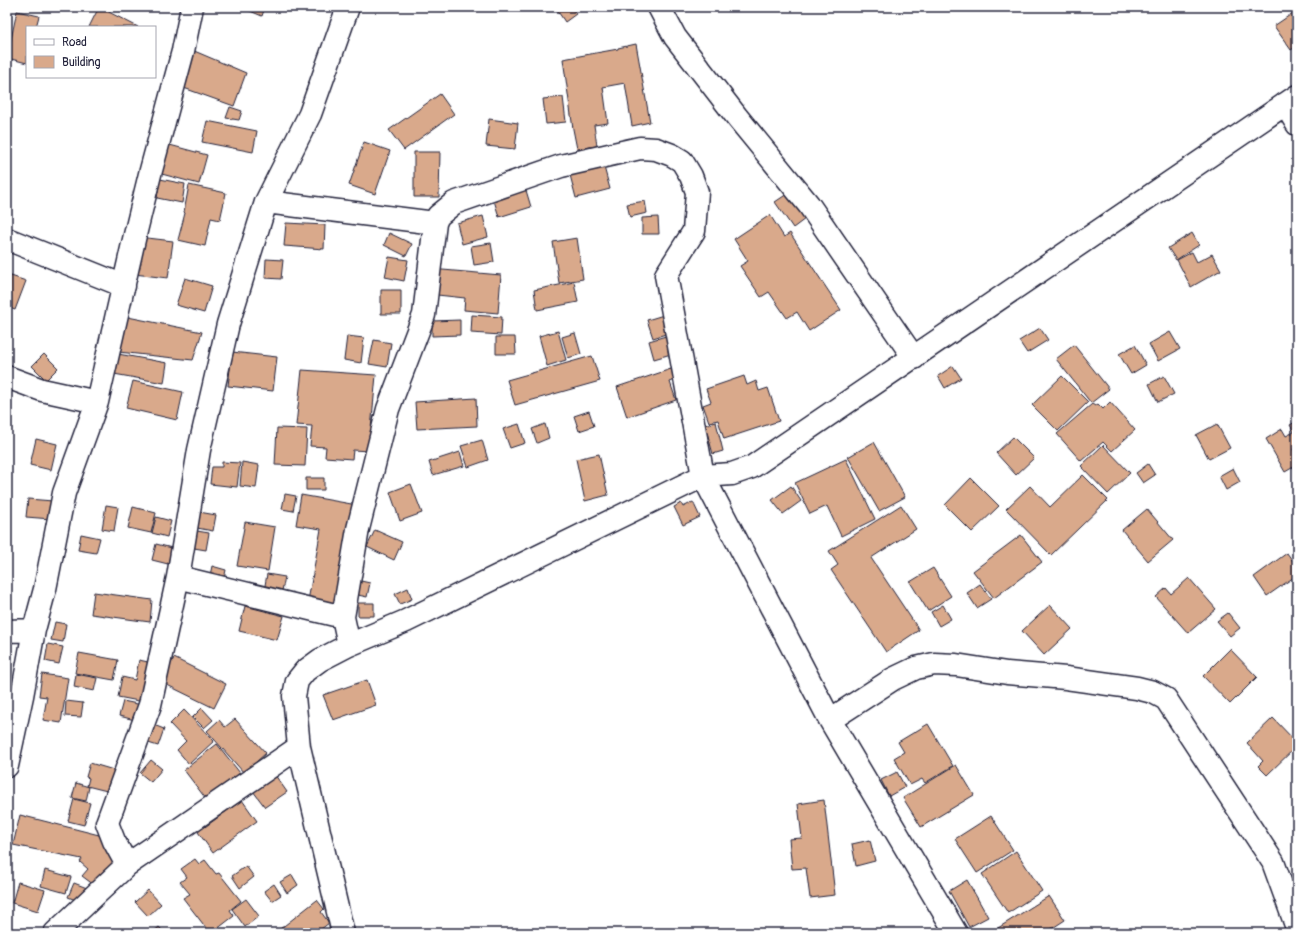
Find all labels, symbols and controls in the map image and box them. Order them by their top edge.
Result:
legend [26,26,156,78]
text: Road [62,35,87,50]
text: Building [62,55,101,70]

